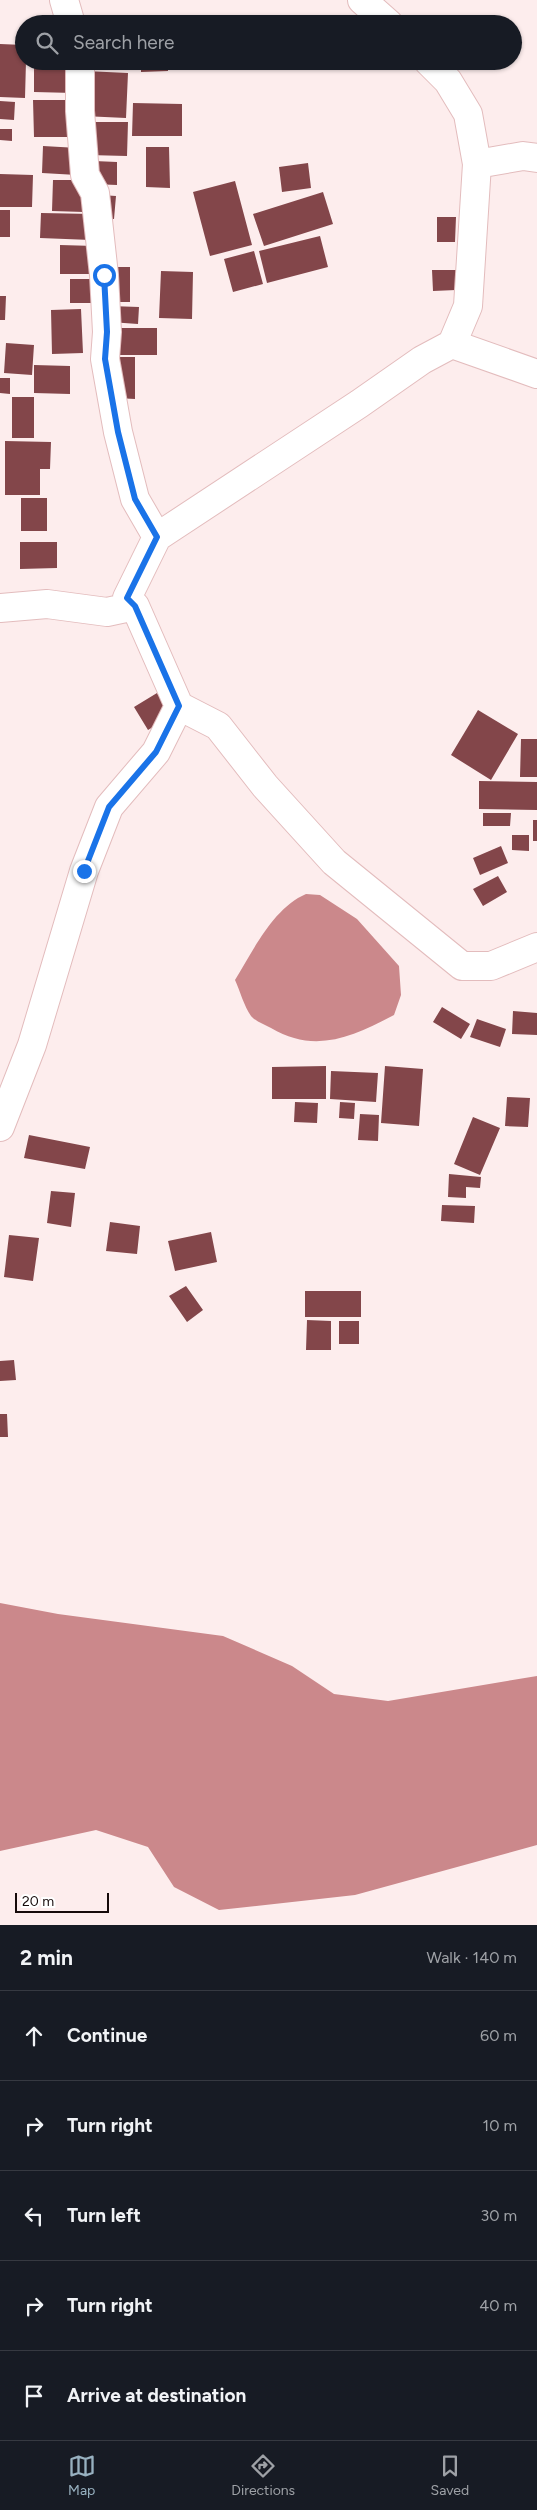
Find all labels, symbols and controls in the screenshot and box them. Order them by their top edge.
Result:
search box [15,15,522,70]
icon: search [33,29,61,57]
text: Search here [73,31,175,54]
route start [93,264,116,287]
route end [73,860,96,883]
scale bar [15,1890,109,1913]
text: 20 m [22,1893,54,1910]
text: 2 min [20,1945,73,1970]
text: Walk · 140 m [427,1948,517,1967]
icon: ahead [20,2022,48,2050]
text: Continue [67,2024,147,2047]
text: 60 m [480,2026,517,2045]
icon: right [20,2112,48,2140]
text: Turn right [67,2114,153,2137]
text: 10 m [483,2116,517,2135]
icon: left [20,2202,48,2230]
text: Turn left [67,2204,141,2227]
text: 30 m [480,2206,517,2225]
icon: right [20,2292,48,2320]
text: Turn right [67,2294,153,2317]
text: 40 m [479,2296,517,2315]
icon: arrive [20,2382,48,2410]
text: Arrive at destination [67,2384,246,2407]
tab: Map [68,2452,96,2499]
tab: Directions [231,2452,295,2499]
tab: Saved [431,2452,469,2499]

